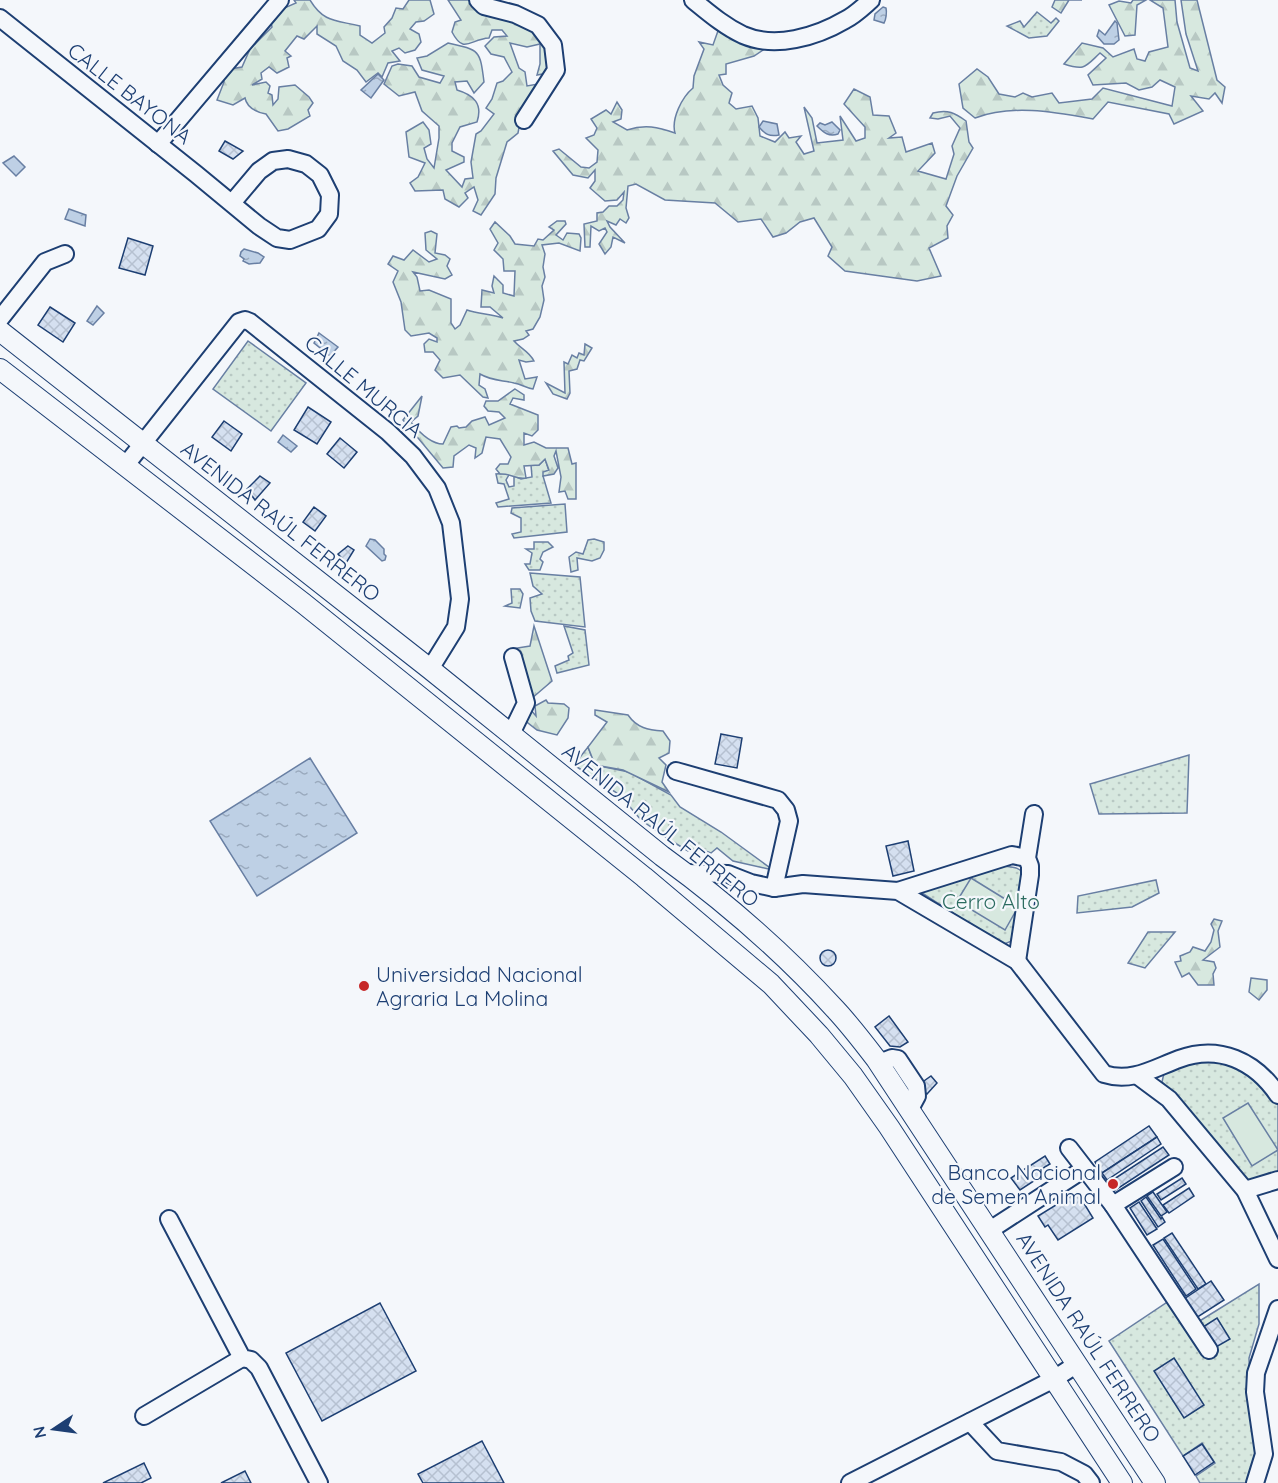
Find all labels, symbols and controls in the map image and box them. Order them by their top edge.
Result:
street label: CALLE BAYONA [63,37,197,149]
street label: CALLE MURCIA [300,329,428,443]
street label: AVENIDA RAÚL FERRERO [176,435,386,607]
street label: AVENIDA RAÚL FERRERO [557,738,765,912]
park label: Cerro Alto [942,888,1040,914]
place label: Universidad Nacional Agraria La Molina [376,961,583,1011]
marker: Universidad Nacional Agraria La Molina [357,979,371,993]
place label: Banco Nacional de Semen Animal [931,1159,1101,1209]
marker: Banco Nacional de Semen Animal [1106,1177,1120,1191]
street label: AVENIDA RAÚL FERRERO [1011,1227,1167,1447]
north arrow [24,1399,84,1459]
text: N [28,1424,50,1440]

